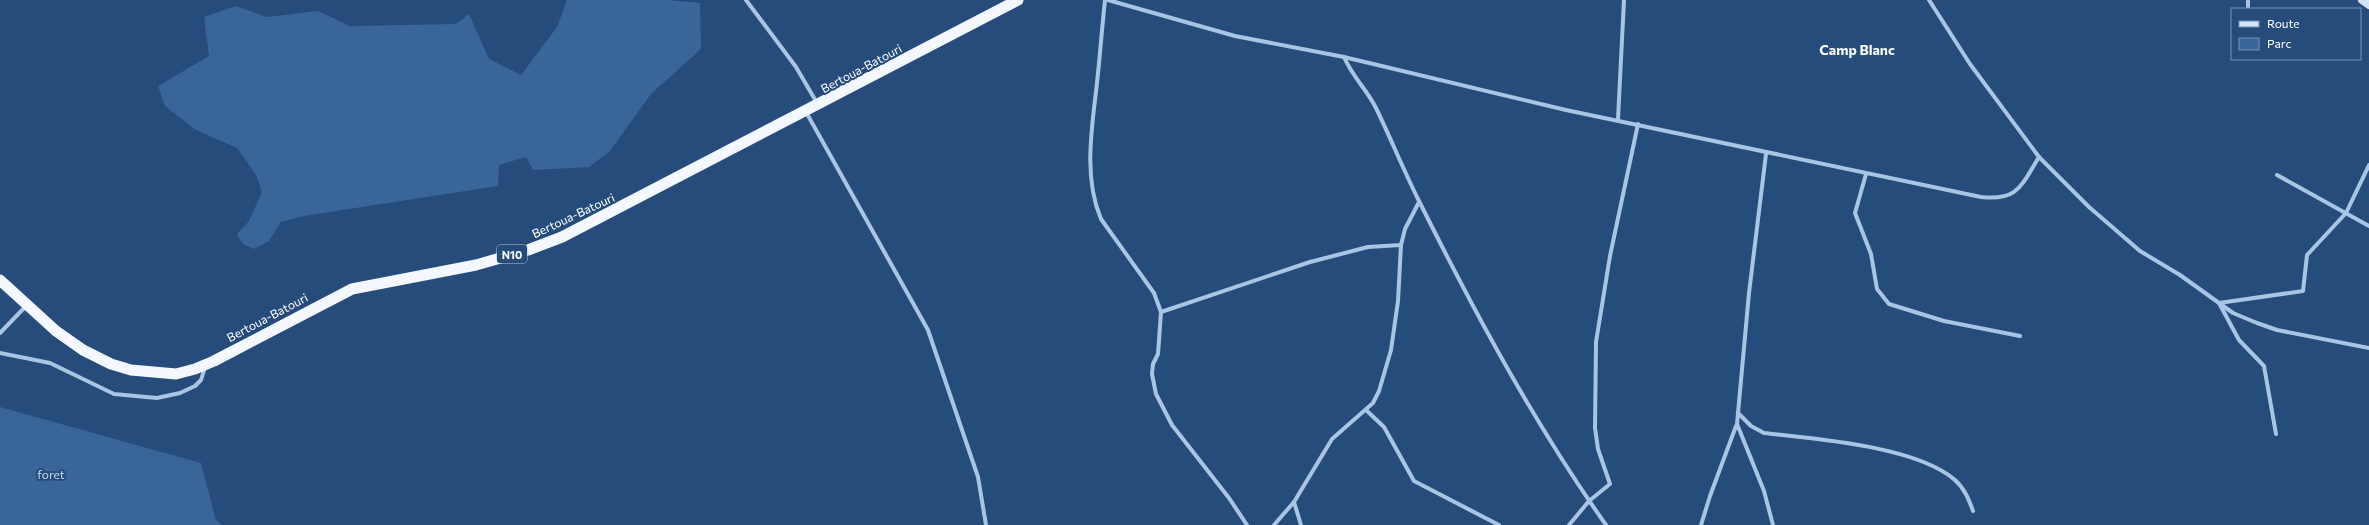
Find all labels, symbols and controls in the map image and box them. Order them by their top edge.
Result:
legend [2231,8,2361,60]
text: Route [2267,16,2300,30]
text: Parc [2267,36,2291,50]
street label: Bertoua-Batouri [818,41,904,95]
district label: Camp Blanc [1819,41,1895,58]
street label: Bertoua-Batouri [529,190,617,240]
road number: N10 [497,245,527,263]
street label: Bertoua-Batouri [224,290,310,344]
park label: foret [37,467,65,481]

